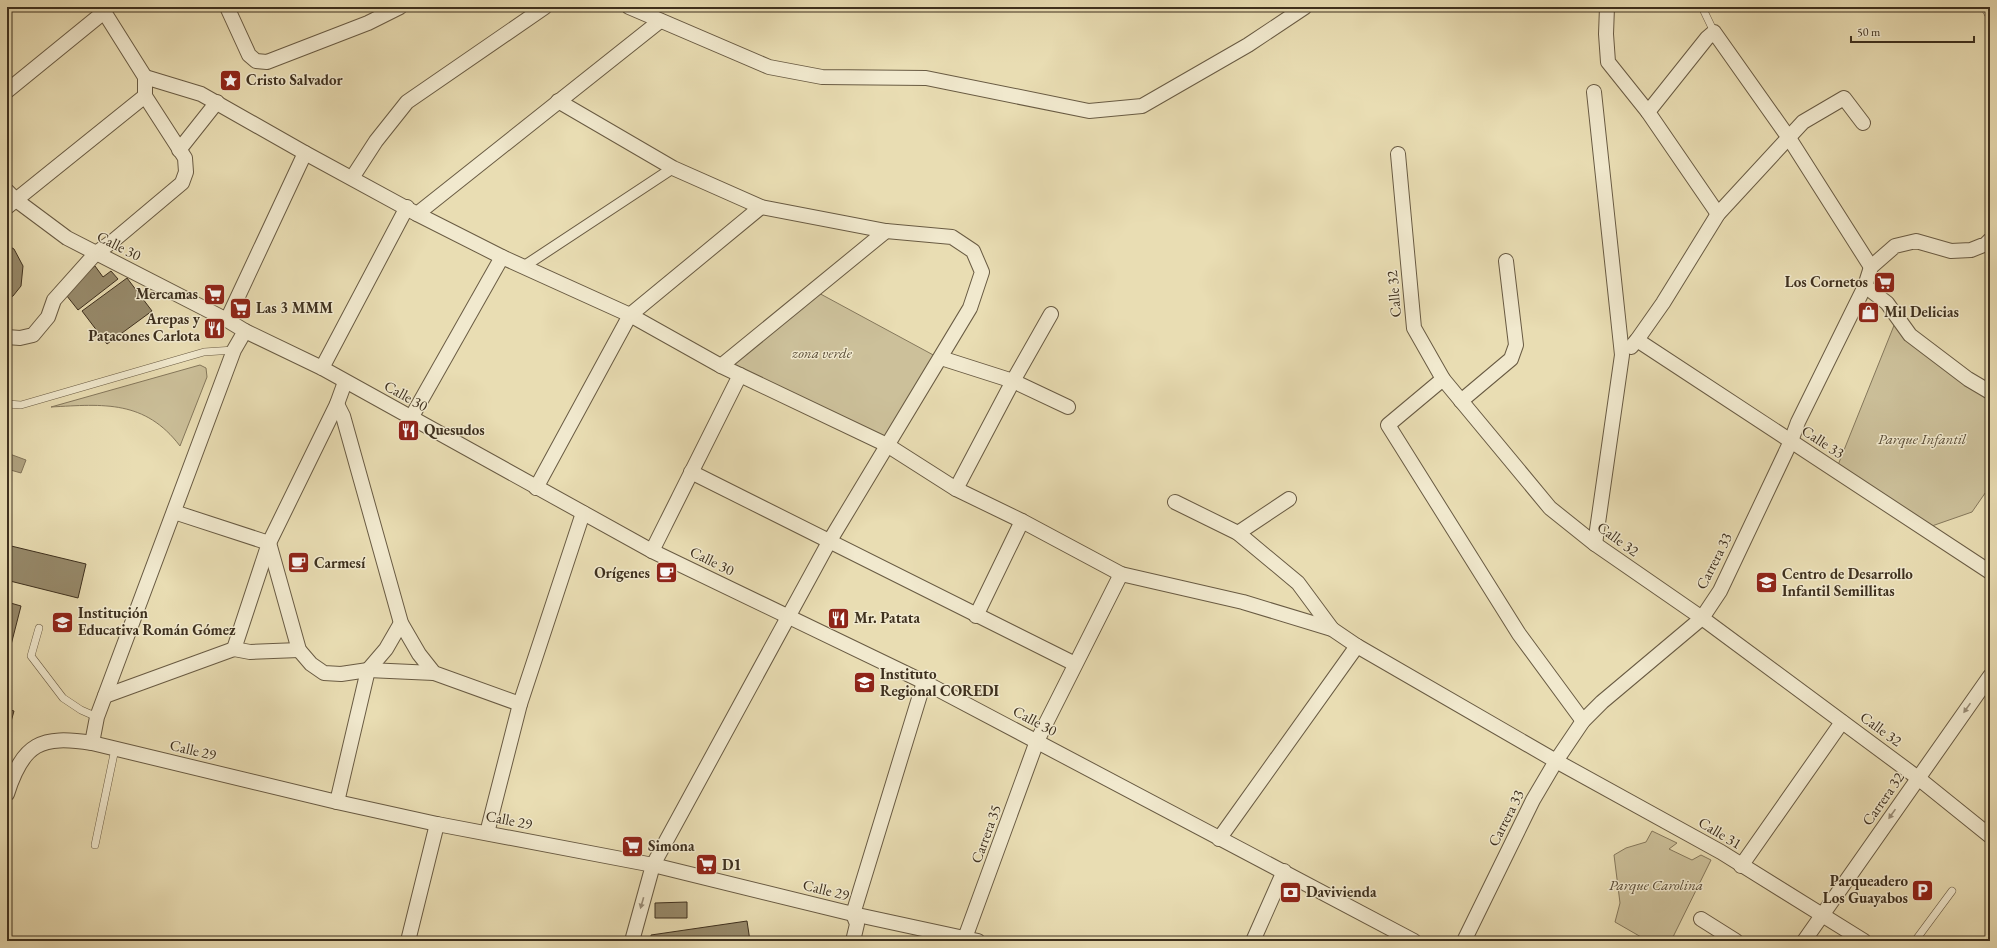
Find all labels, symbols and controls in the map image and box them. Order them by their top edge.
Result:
scale bar [1851,18,1974,44]
text: 50 m [1857,24,1881,40]
place icon: Cristo Salvador [218,67,244,93]
place label: Cristo Salvador [246,70,343,89]
street label: Calle 30 [94,226,145,265]
street label: Calle 32 [1382,269,1405,318]
supermarket icon: Los Cornetos [1871,269,1897,295]
place label: Los Cornetos [1785,272,1868,291]
supermarket icon: Mercamas [201,281,227,307]
place label: Mercamas [136,284,198,303]
supermarket icon: Las 3 MMM [228,295,254,321]
place label: Las 3 MMM [256,298,333,317]
shop icon: Mil Delicias [1855,299,1881,325]
place label: Mil Delicias [1884,302,1959,321]
place label: Arepas y Patacones Carlota [88,309,201,345]
restaurant icon: Arepas y Patacones Carlota [202,315,228,341]
park label: zona verde [792,343,853,362]
street label: Calle 30 [381,376,431,415]
restaurant icon: Quesudos [396,417,422,443]
place label: Quesudos [424,420,485,439]
street label: Calle 33 [1798,421,1848,462]
park label: Parque Infantil [1878,429,1967,449]
street label: Calle 32 [1594,517,1644,561]
street label: Carrera 33 [1691,529,1736,592]
street label: Calle 30 [687,542,738,579]
cafe icon: Carmesí [286,550,312,576]
place label: Carmesí [314,553,366,572]
cafe icon: Orígenes [653,560,679,586]
place label: Orígenes [594,563,650,582]
place label: Centro de Desarrollo Infantil Semillitas [1782,564,1913,600]
school or university icon: Centro de Desarrollo Infantil Semillitas [1753,570,1779,596]
place label: Institución Educativa Román Gómez [78,603,236,639]
restaurant icon: Mr. Patata [825,605,851,631]
place label: Mr. Patata [854,608,920,627]
school or university icon: Institución Educativa Román Gómez [49,609,75,635]
place label: Instituto Regional COREDI [880,664,1000,700]
school or university icon: Instituto Regional COREDI [852,670,878,696]
street label: Calle 30 [1010,701,1060,740]
one-way arrow [1963,703,1971,714]
street label: Calle 32 [1857,707,1907,751]
street label: Calle 29 [168,735,218,764]
street label: Carrera 32 [1857,768,1908,829]
street label: Carrera 33 [1483,786,1528,849]
street label: Carrera 35 [966,802,1005,866]
street label: Calle 29 [484,806,534,833]
one-way arrow [1888,809,1896,820]
street label: Calle 31 [1695,812,1745,853]
supermarket icon: Simona [619,833,645,859]
place label: Simona [648,836,695,855]
supermarket icon: D1 [694,852,720,878]
place label: D1 [722,855,741,874]
place label: Parqueadero Los Guayabos [1823,871,1908,907]
street label: Calle 29 [801,875,851,904]
park label: Parque Carolina [1609,875,1703,895]
parking icon: Parqueadero Los Guayabos [1910,877,1936,903]
bank icon: Davivienda [1278,879,1304,905]
place label: Davivienda [1306,882,1377,901]
one-way arrow [639,897,645,909]

